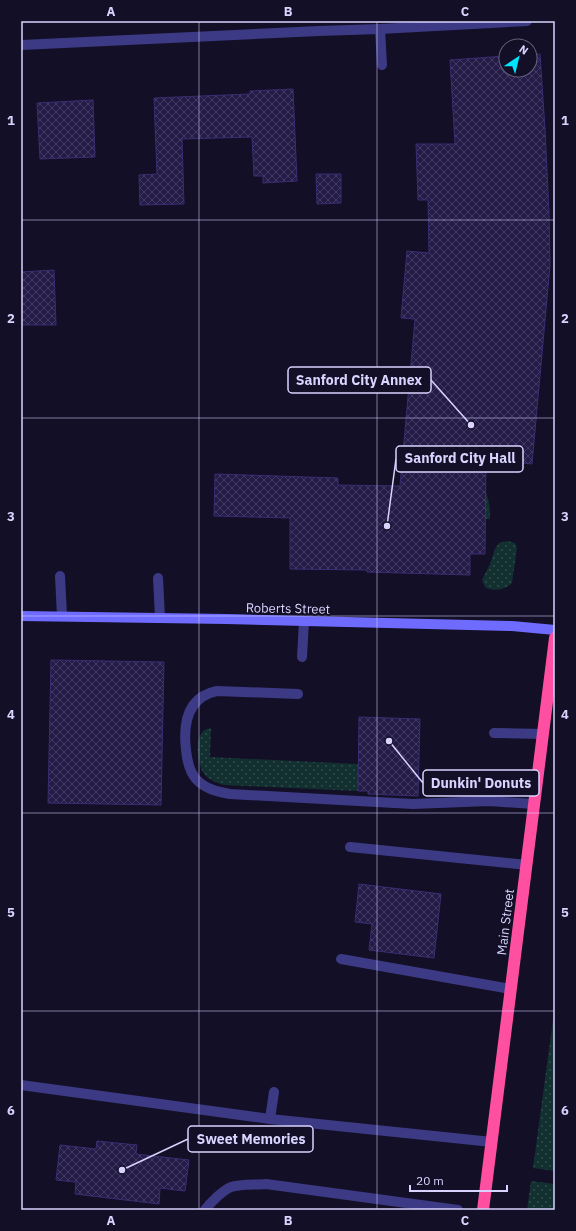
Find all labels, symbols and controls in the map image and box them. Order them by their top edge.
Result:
text: A [107,3,116,20]
text: B [284,3,293,20]
text: C [461,3,470,20]
north arrow [498,38,538,78]
text: N [516,42,531,58]
text: 1 [7,112,15,129]
text: 1 [561,112,569,129]
text: 2 [7,310,15,327]
text: 2 [561,310,569,327]
callout: Sanford City Annex [288,367,431,393]
text: Sanford City Annex [296,371,422,389]
callout: Sanford City Hall [396,446,523,472]
text: Sanford City Hall [404,449,516,467]
text: 3 [7,508,15,525]
text: 3 [561,508,569,525]
street label: Roberts Street [246,599,330,618]
text: 4 [7,706,15,723]
text: 4 [561,706,569,723]
callout: Dunkin' Donuts [423,770,539,796]
text: Dunkin' Donuts [431,774,531,792]
street label: Main Street [493,888,518,956]
text: 5 [7,904,15,921]
text: 5 [561,904,569,921]
text: 6 [7,1102,15,1119]
text: 6 [561,1102,569,1119]
callout: Sweet Memories [188,1126,313,1152]
text: Sweet Memories [196,1130,306,1148]
scale bar [410,1167,507,1193]
text: 20 m [416,1173,444,1188]
text: A [107,1212,116,1229]
text: B [284,1212,293,1229]
text: C [461,1212,470,1229]

